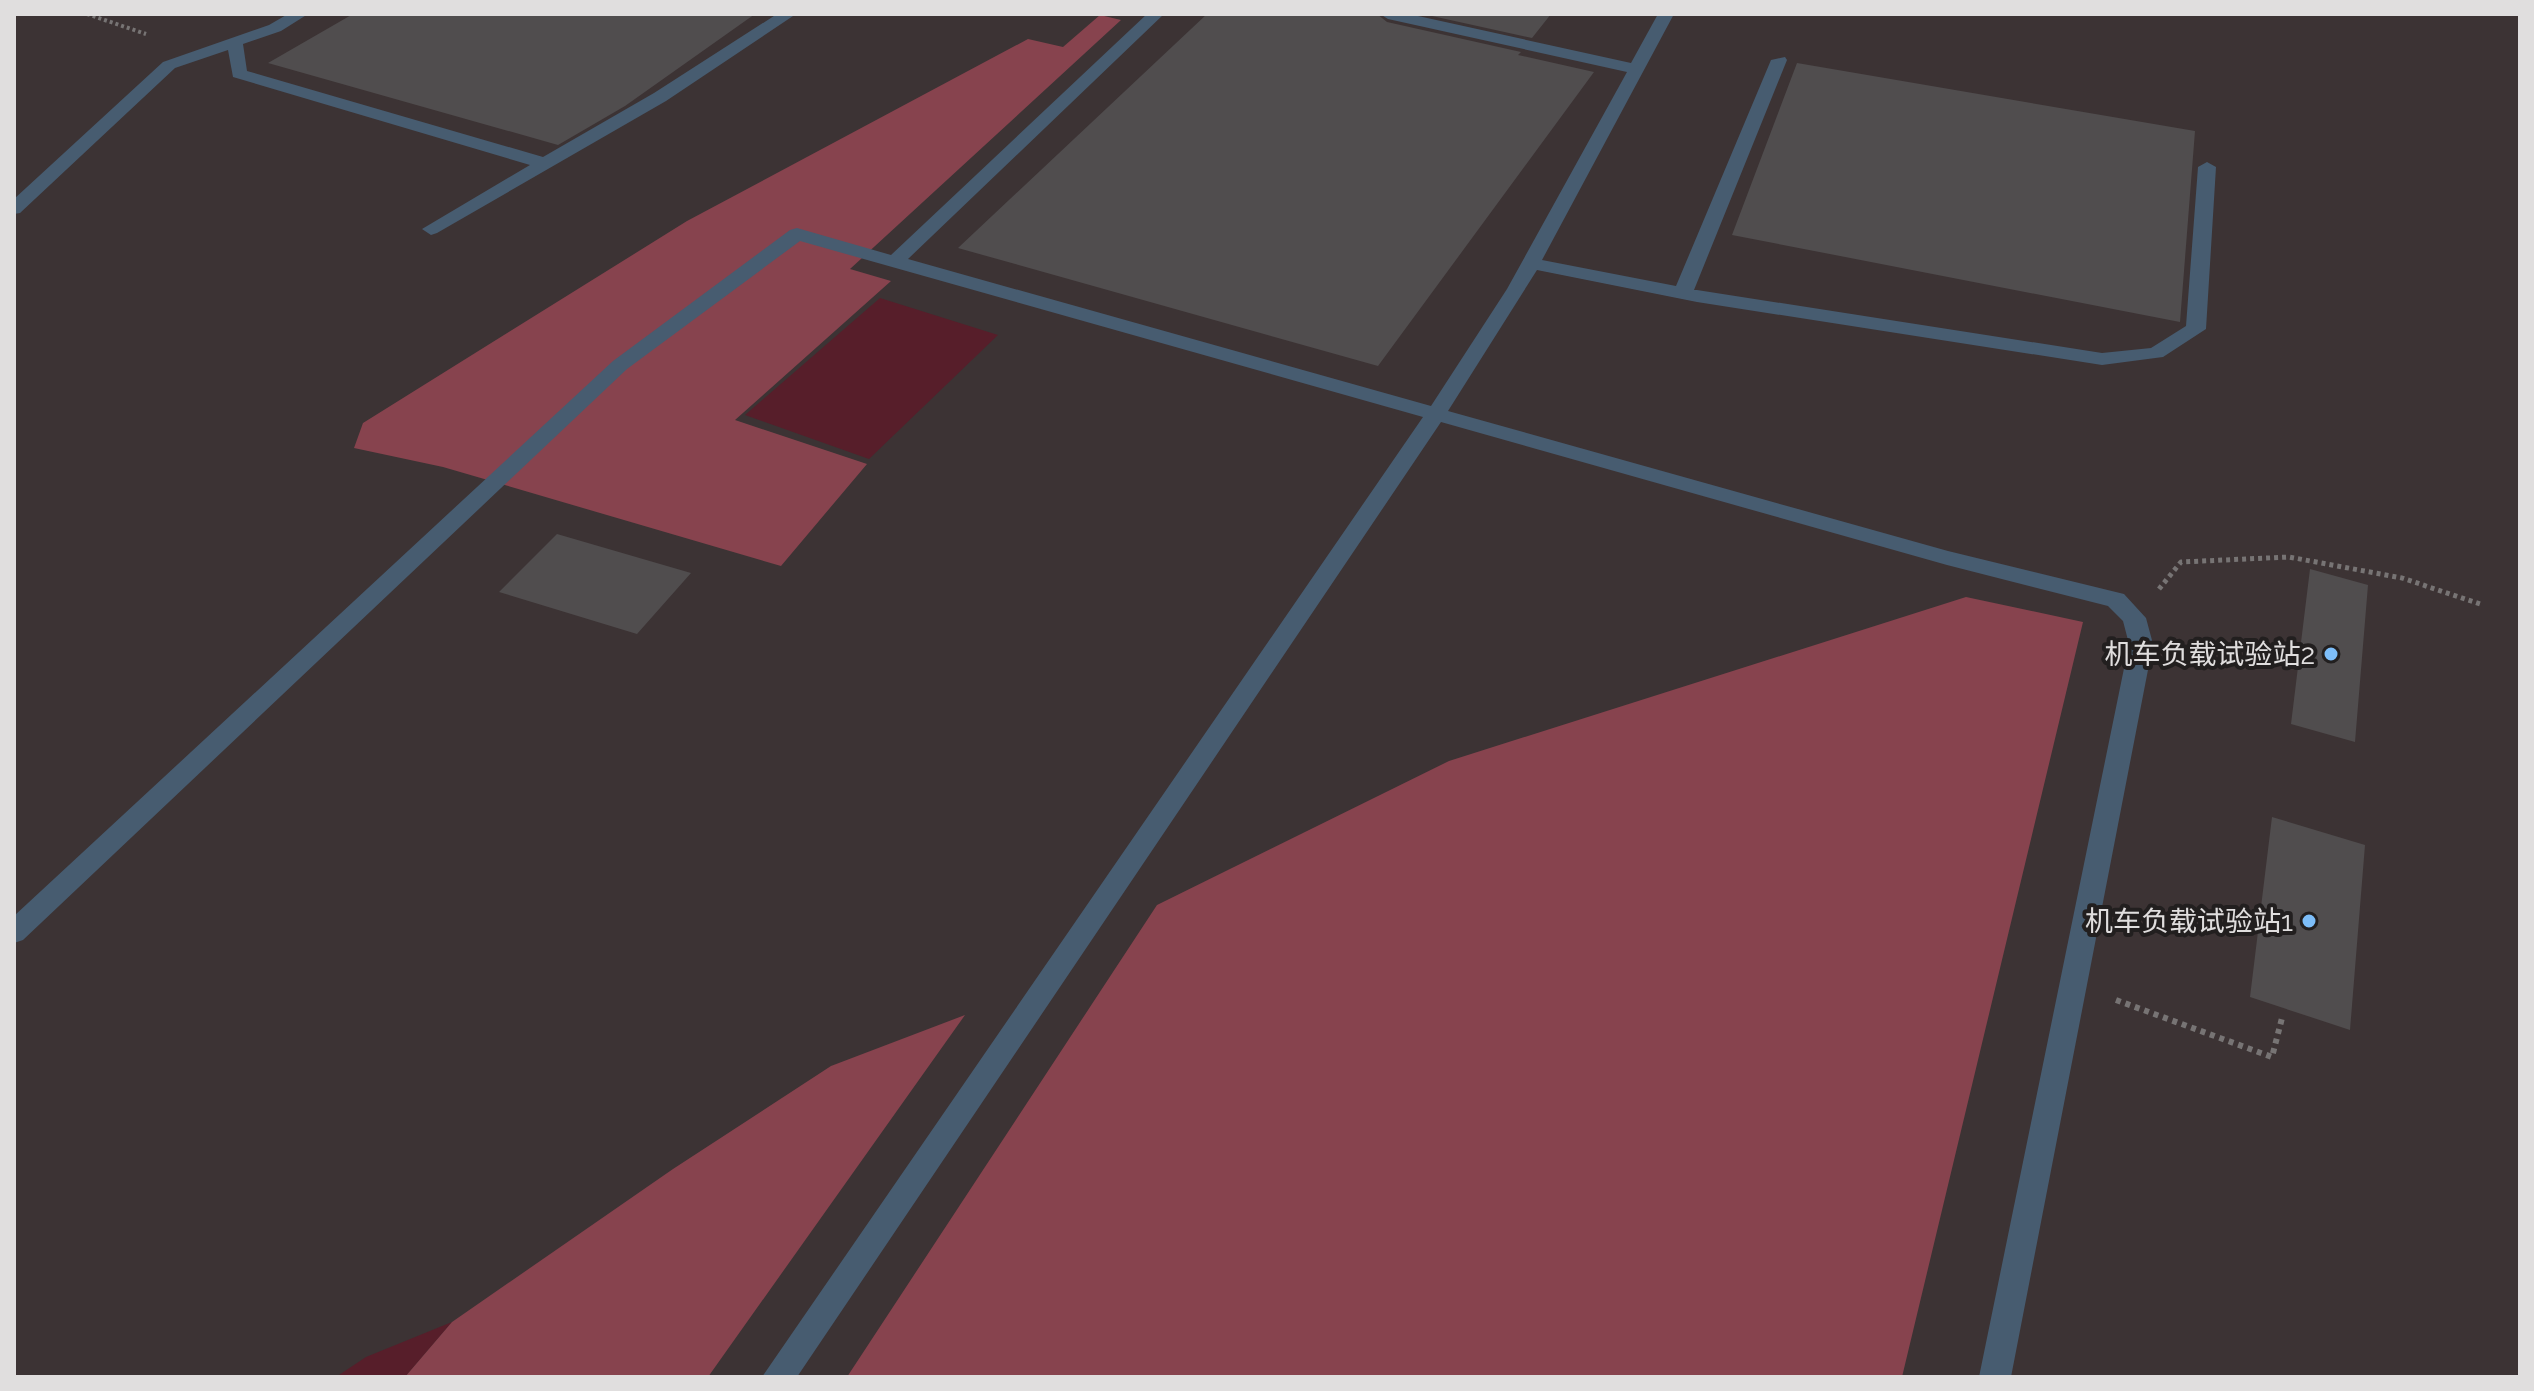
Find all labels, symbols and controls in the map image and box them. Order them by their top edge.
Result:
place label: 机车负载试验站2 [2104,638,2315,671]
marker: 机车负载试验站2 [2322,645,2340,663]
place label: 机车负载试验站1 [2085,905,2293,938]
marker: 机车负载试验站1 [2300,912,2318,930]

